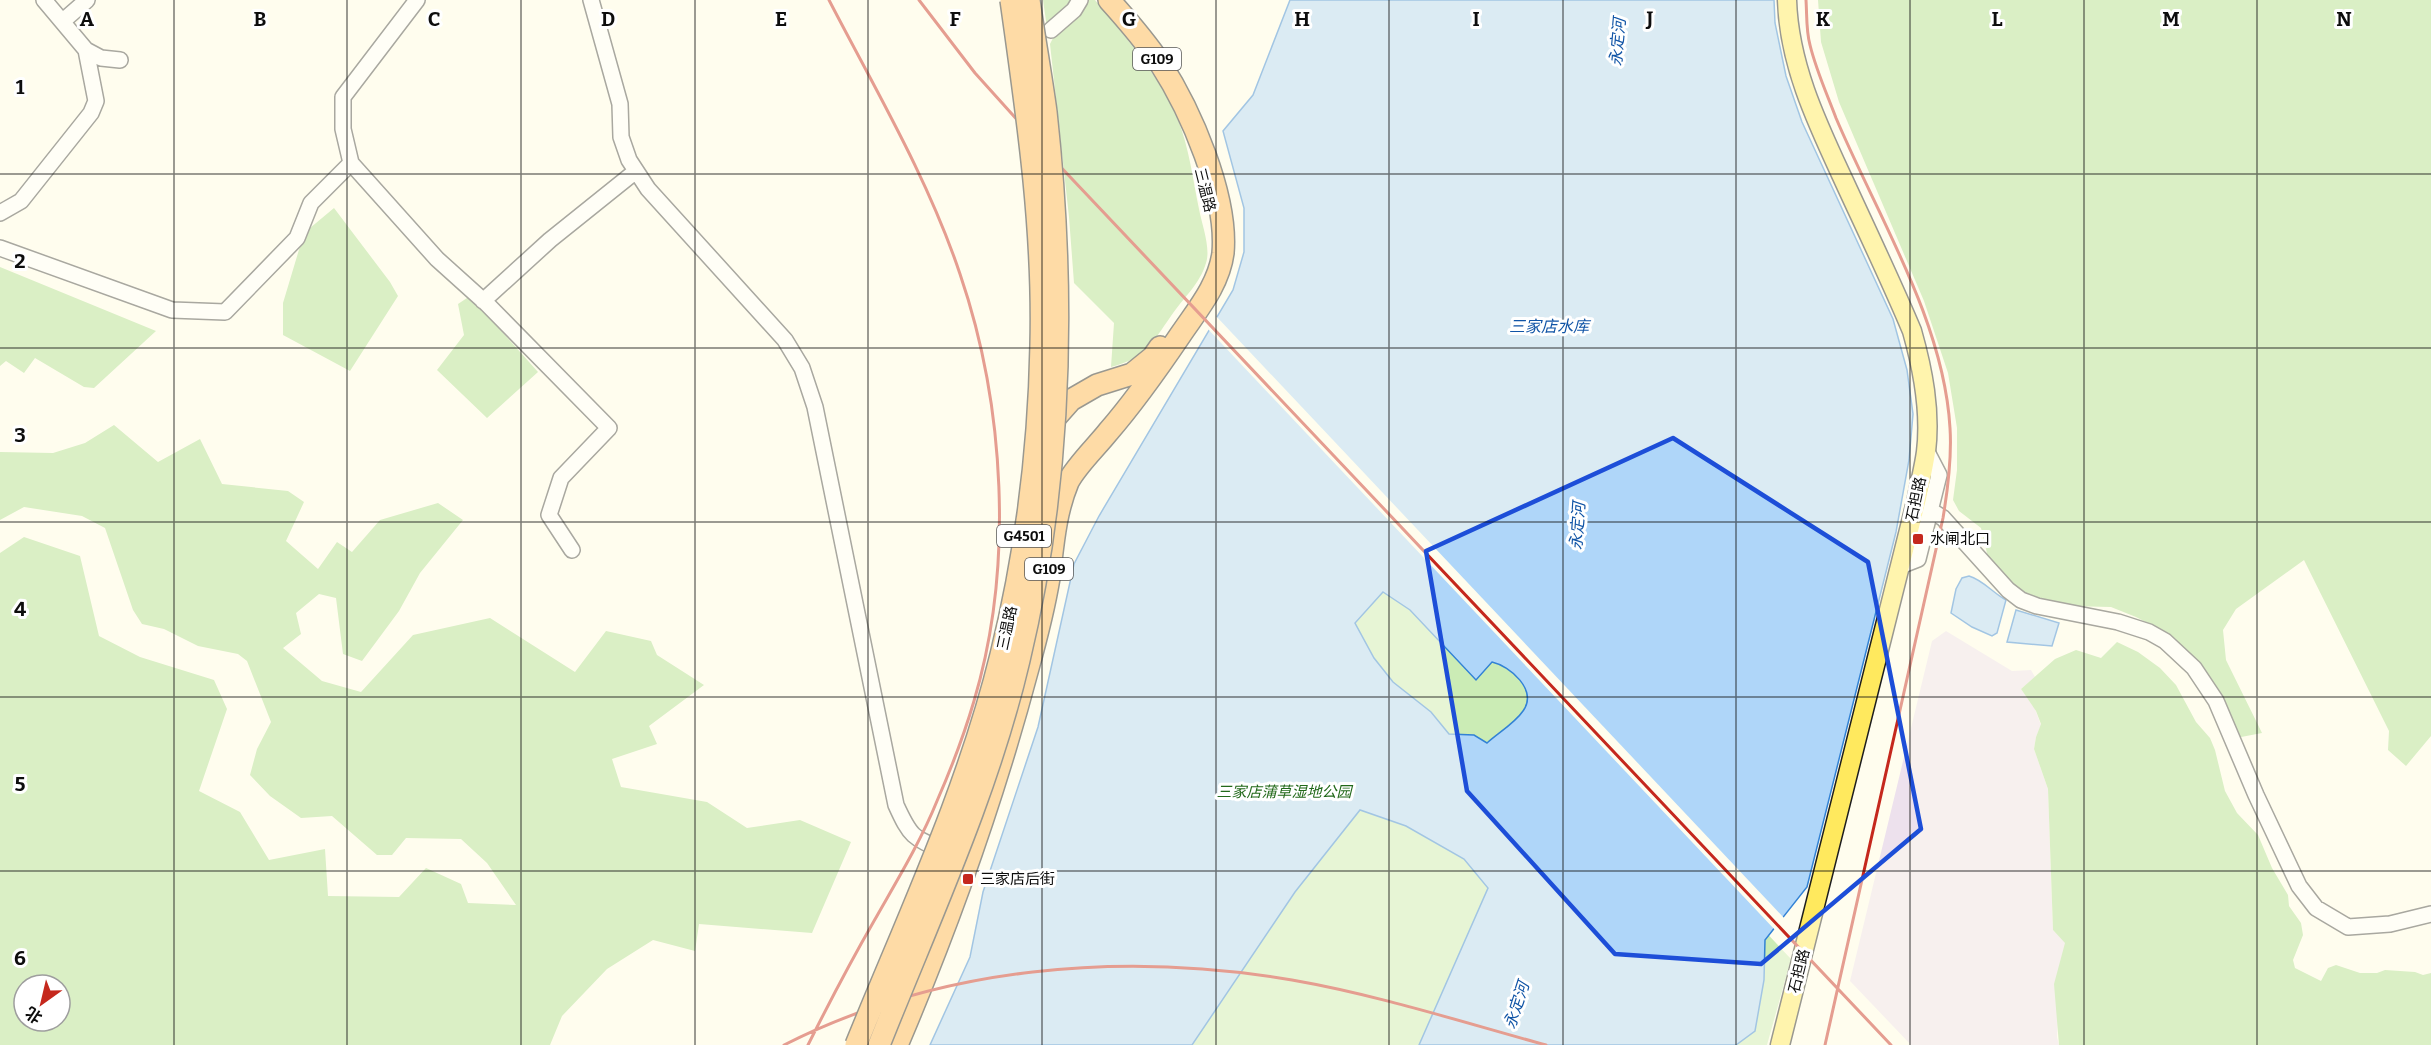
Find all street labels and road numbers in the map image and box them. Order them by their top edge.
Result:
road number: G109 [1133,48,1181,70]
street label: 三温路 [1191,166,1219,214]
street label: 石担路 [1903,475,1929,523]
road number: G4501 [997,525,1051,547]
road number: G109 [1025,558,1073,580]
street label: 三温路 [994,604,1020,652]
street label: 石担路 [1785,947,1813,995]

